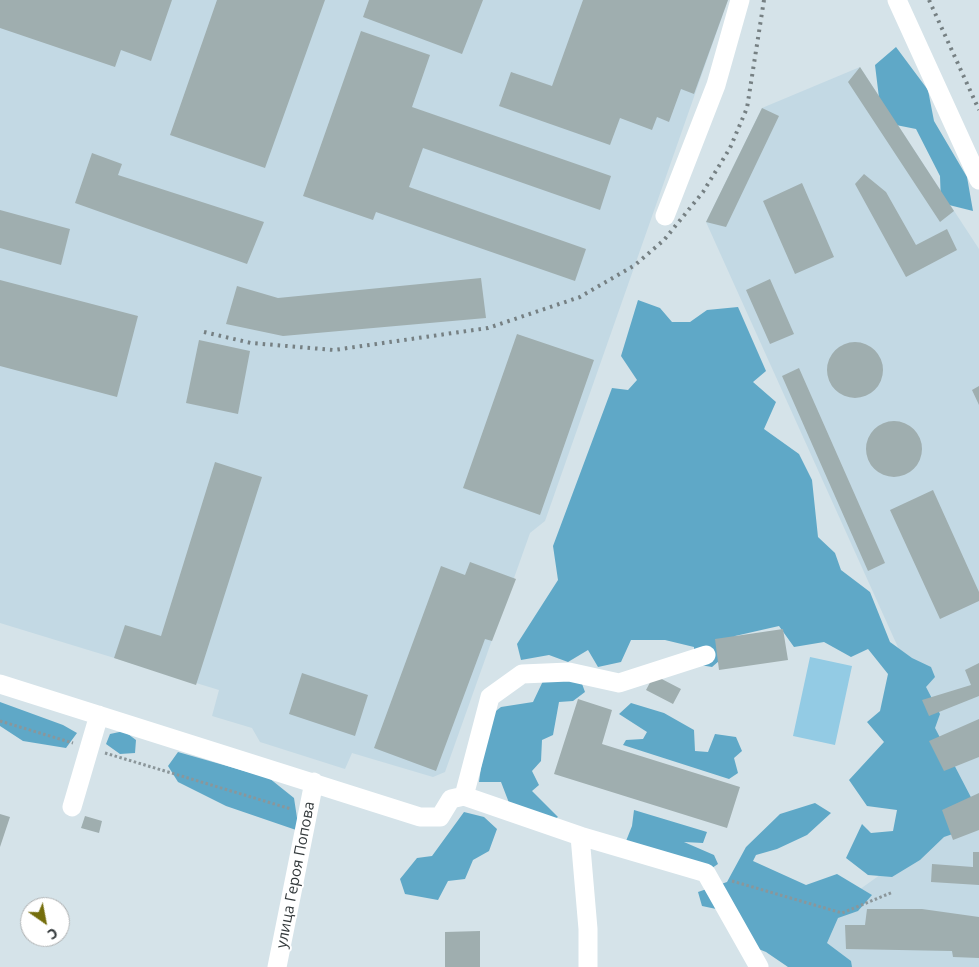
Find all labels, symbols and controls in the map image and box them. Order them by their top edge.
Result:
street label: улица Героя Попова [273,800,319,950]
north arrow [20,897,70,947]
text: С [44,924,62,945]

